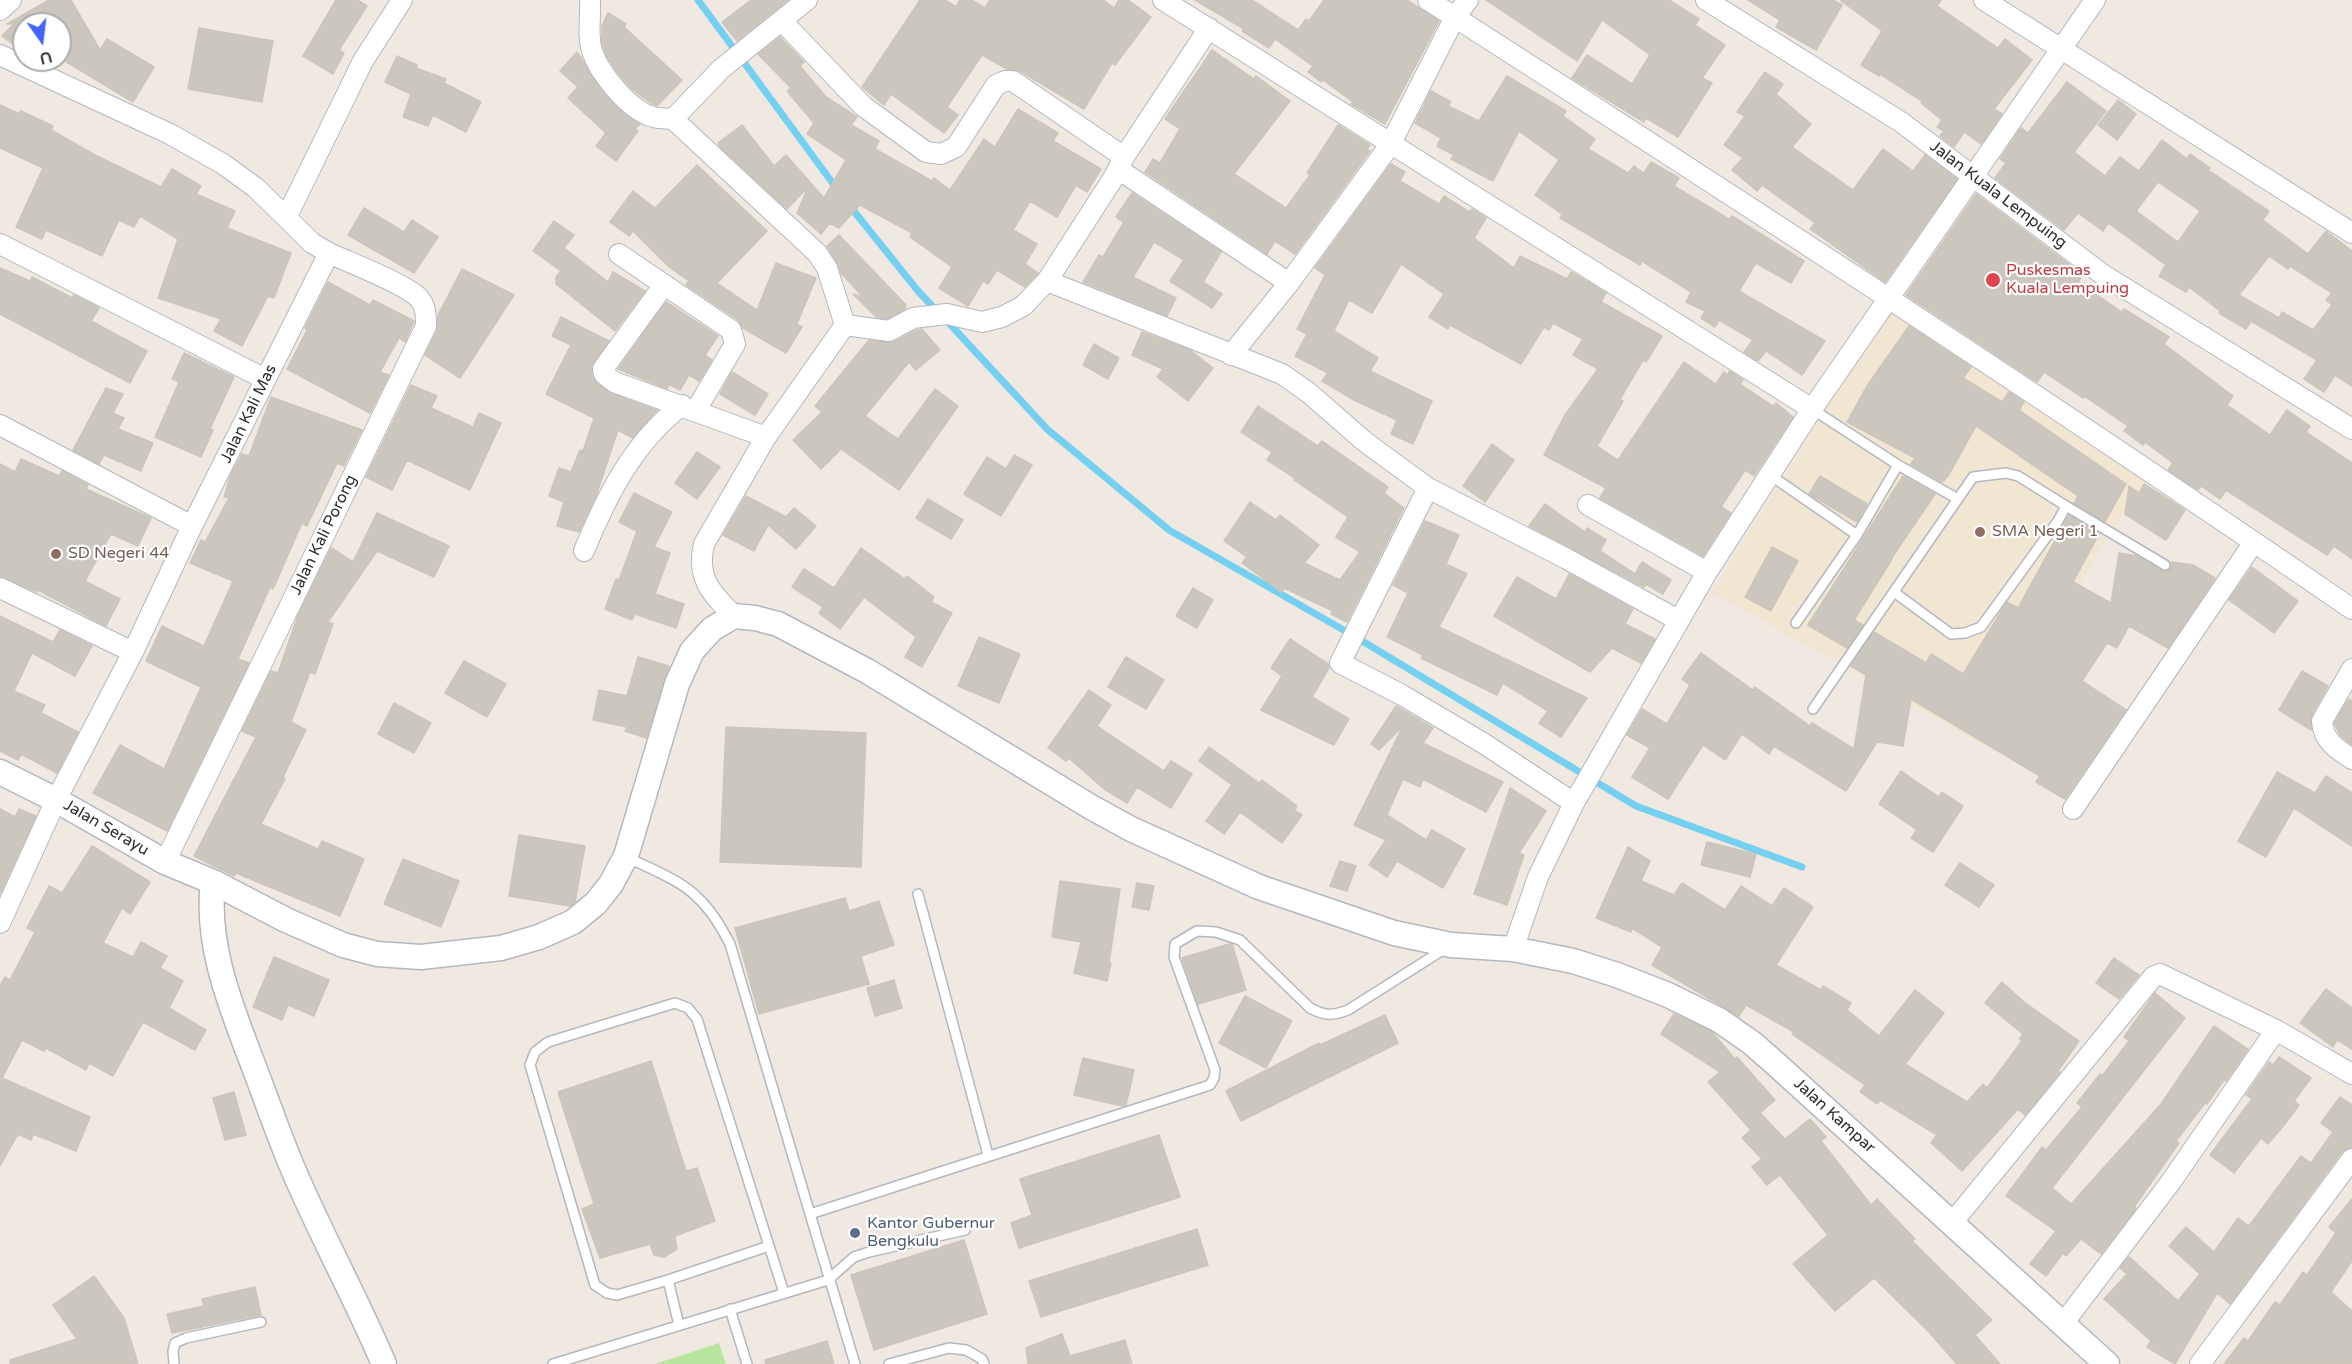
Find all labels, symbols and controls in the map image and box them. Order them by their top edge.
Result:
north arrow [12,12,72,72]
text: U [38,46,54,69]
street label: Jalan Kuala Lempuing [1926,137,2070,253]
place label: Puskesmas Kuala Lempuing [2006,261,2129,299]
marker: Puskesmas Kuala Lempuing [1984,271,2002,289]
street label: Jalan Kali Mas [217,362,281,466]
street label: Jalan Kali Porong [287,472,361,598]
place label: SMA Negeri 1 [1992,522,2099,542]
marker: SMA Negeri 1 [1973,525,1987,539]
place label: SD Negeri 44 [68,544,169,564]
marker: SD Negeri 44 [49,547,63,561]
street label: Jalan Serayu [60,796,152,860]
street label: Jalan Kampar [1789,1074,1879,1158]
place label: Kantor Gubernur Bengkulu [867,1214,995,1252]
marker: Kantor Gubernur Bengkulu [848,1226,862,1240]

